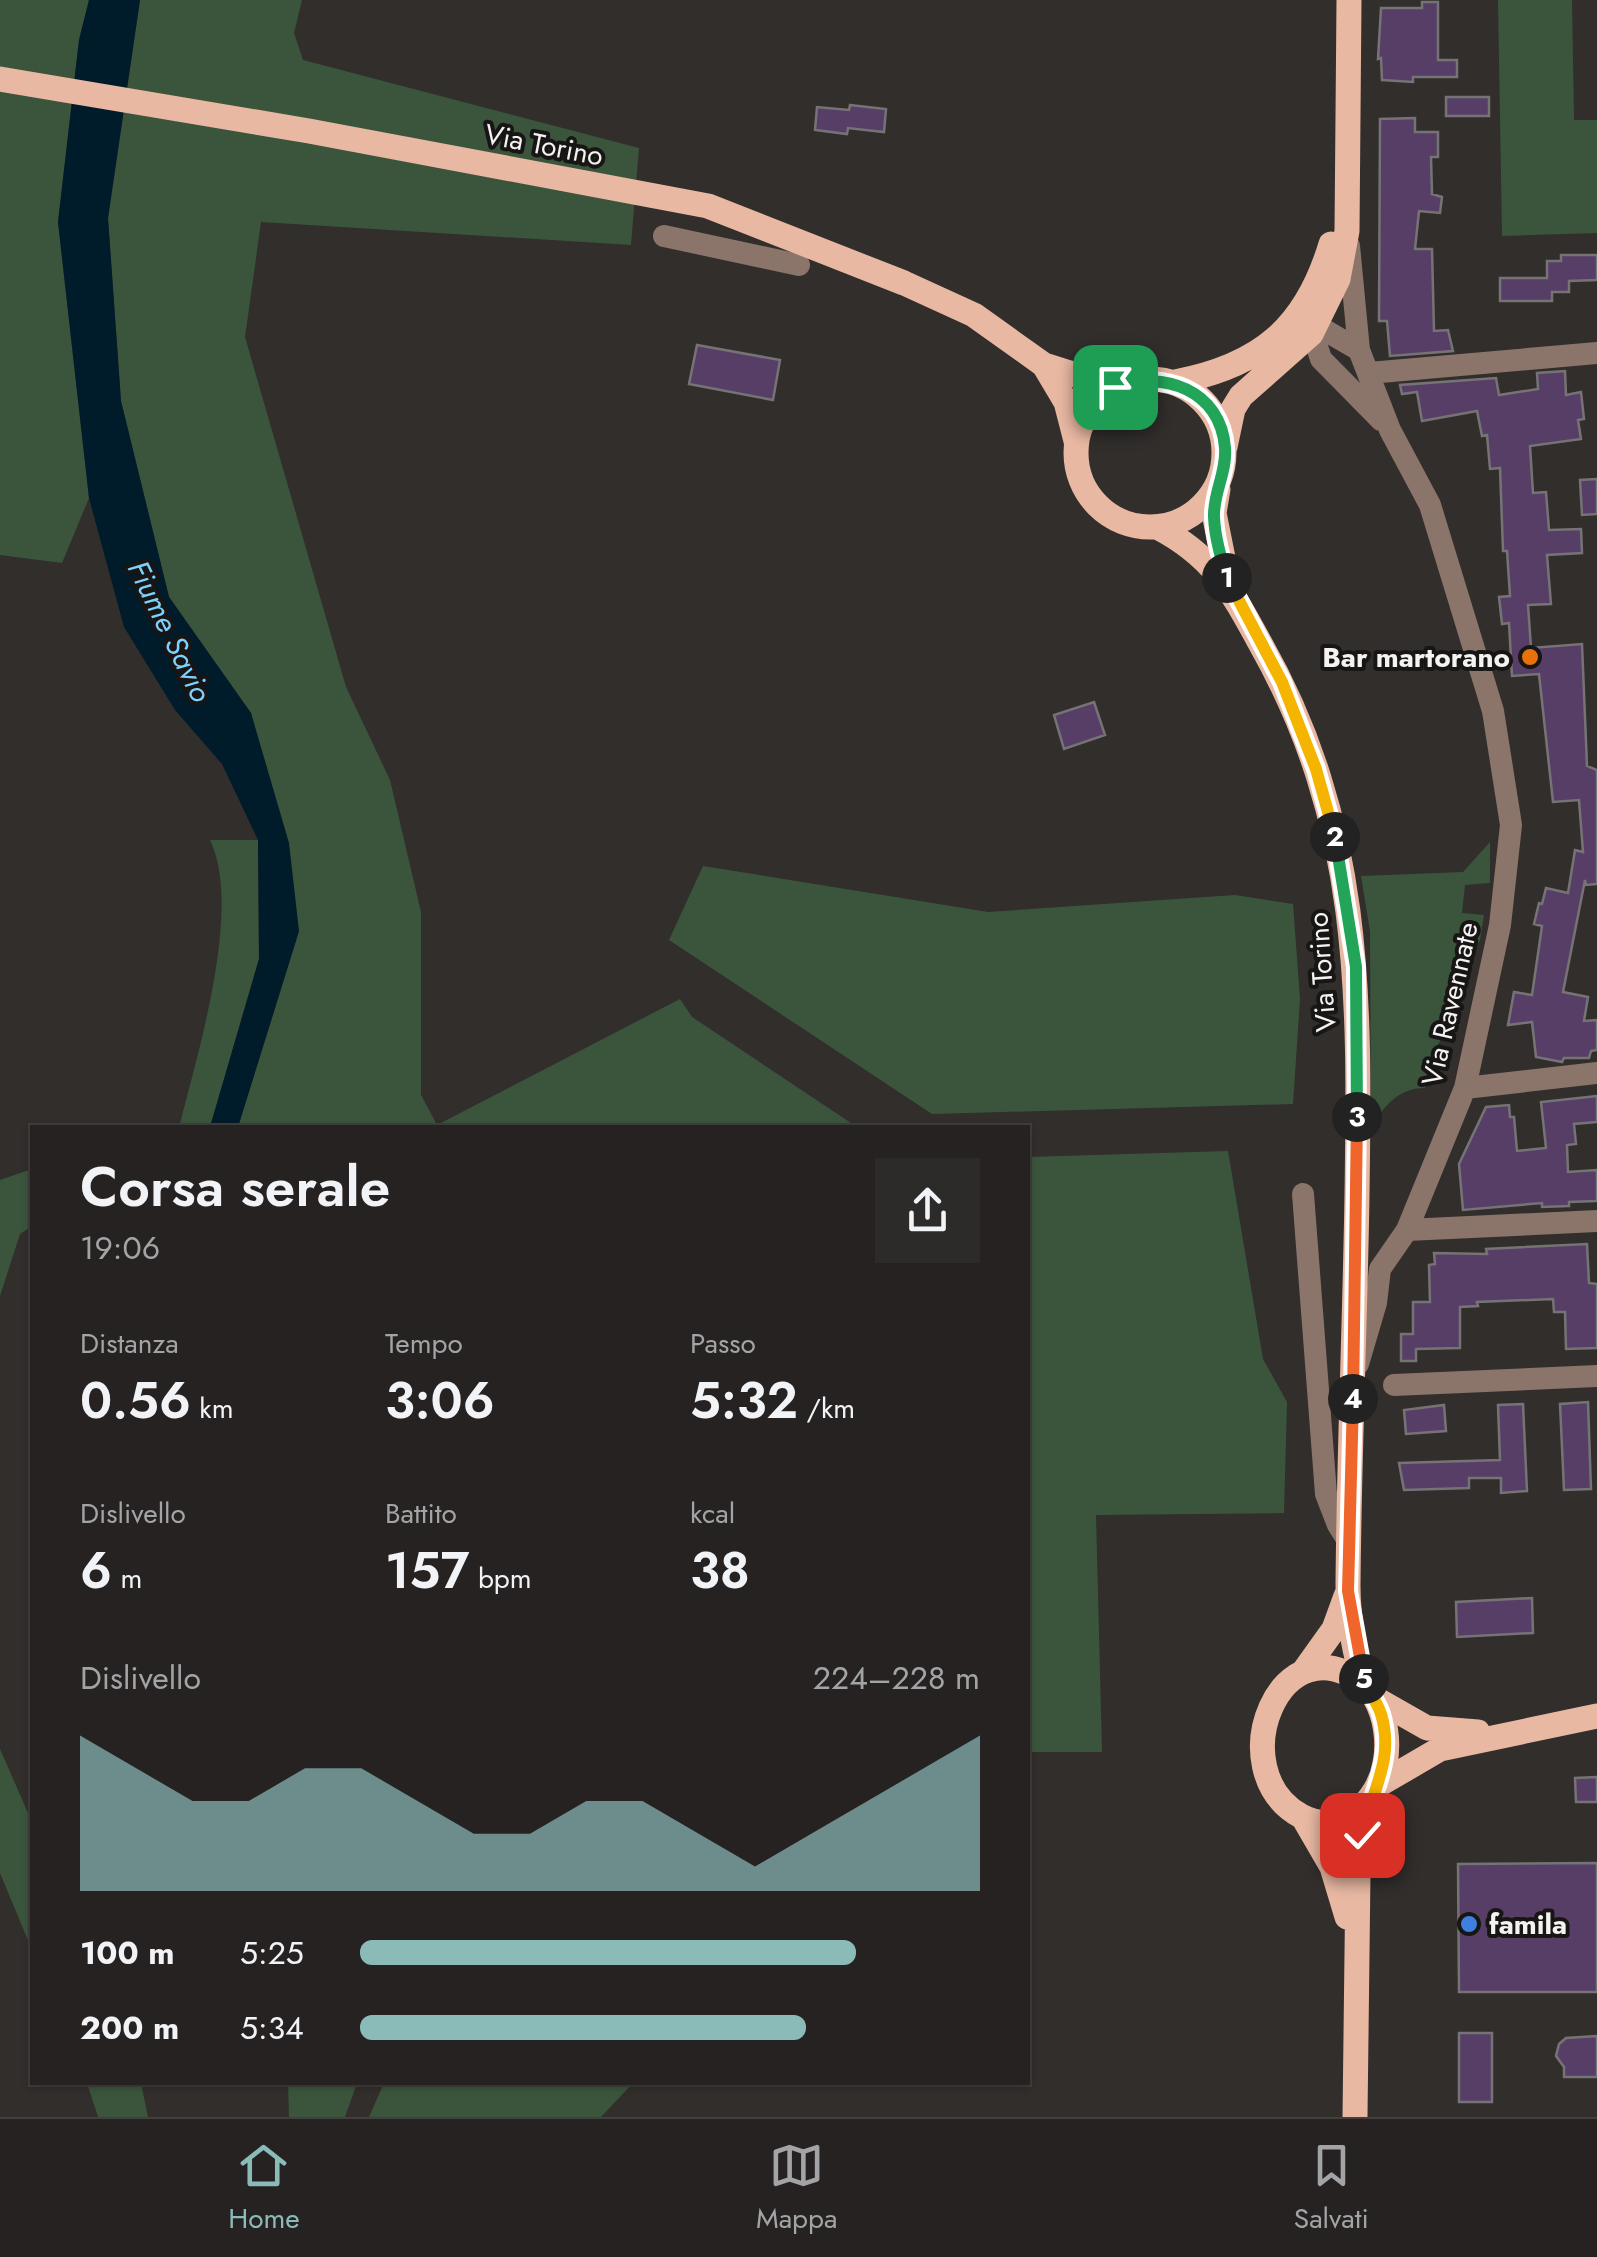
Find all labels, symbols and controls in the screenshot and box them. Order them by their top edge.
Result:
street label: Via Torino [481,113,607,177]
pin [1073,345,1158,430]
icon: arrive [1088,360,1143,415]
water label: Fiume Savio [117,553,223,709]
pin: 1 [1202,553,1252,603]
text: 1 [1220,557,1234,598]
place label: Bar martorano [1322,637,1510,678]
marker: Bar martorano [1519,646,1541,668]
pin: 2 [1310,812,1360,862]
text: 2 [1326,816,1344,857]
street label: Via Torino [1297,911,1347,1033]
street label: Via Ravennate [1411,918,1489,1090]
pin: 3 [1332,1092,1382,1142]
text: 3 [1348,1096,1366,1137]
text: Corsa serale [80,1147,390,1227]
button: share [875,1158,980,1263]
text: 19:06 [80,1225,160,1271]
text: Distanza [80,1323,179,1364]
text: Tempo [385,1323,463,1364]
text: Passo [690,1323,756,1364]
text: 0.56 [80,1364,191,1437]
text: 3:06 [385,1364,495,1437]
text: 5:32 [690,1364,798,1437]
pin: 4 [1328,1374,1378,1424]
text: 4 [1343,1378,1363,1419]
text: km [191,1388,233,1429]
text: /km [798,1388,855,1429]
text: Dislivello [80,1493,186,1534]
text: Battito [385,1493,457,1534]
text: kcal [690,1493,735,1534]
text: 6 [80,1534,112,1607]
text: 157 [385,1534,470,1607]
text: 38 [690,1534,750,1607]
text: m [112,1558,142,1599]
text: bpm [470,1558,532,1599]
pin: 5 [1339,1654,1389,1704]
text: Dislivello [80,1655,201,1701]
text: 224–228 m [813,1655,980,1701]
text: 5 [1355,1658,1373,1699]
pin [1320,1793,1405,1878]
icon: check [1335,1808,1390,1863]
place label: famila [1489,1904,1567,1945]
marker: famila [1458,1913,1480,1935]
text: 100 m [80,1930,175,1976]
text: 5:25 [240,1930,304,1976]
text: 200 m [80,2005,179,2051]
text: 5:34 [240,2005,304,2051]
tab: Home [228,2138,300,2239]
tab: Mappa [756,2138,838,2239]
tab: Salvati [1294,2138,1369,2239]

